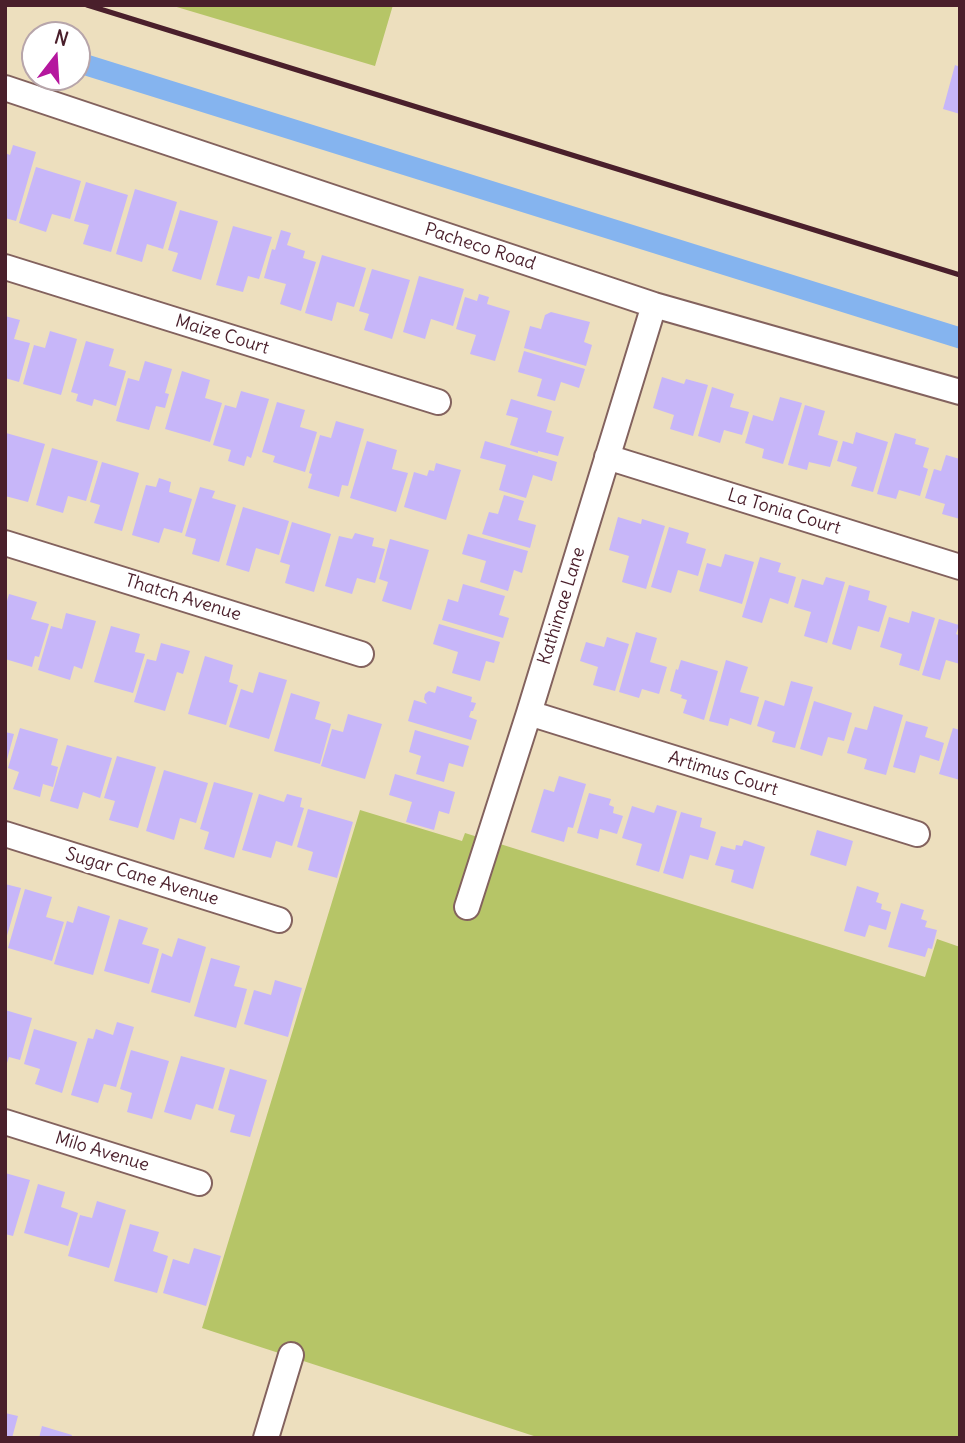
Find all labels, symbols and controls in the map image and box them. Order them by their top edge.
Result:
north arrow [21,21,91,91]
text: N [52,24,71,51]
street label: Pacheco Road [422,219,538,275]
street label: Maize Court [173,311,271,359]
street label: La Tonia Court [725,485,843,539]
street label: Kathimae Lane [534,545,590,667]
street label: Thatch Avenue [122,570,244,626]
street label: Artimus Court [666,747,780,801]
street label: Sugar Cane Avenue [63,843,221,911]
street label: Milo Avenue [52,1127,152,1177]

